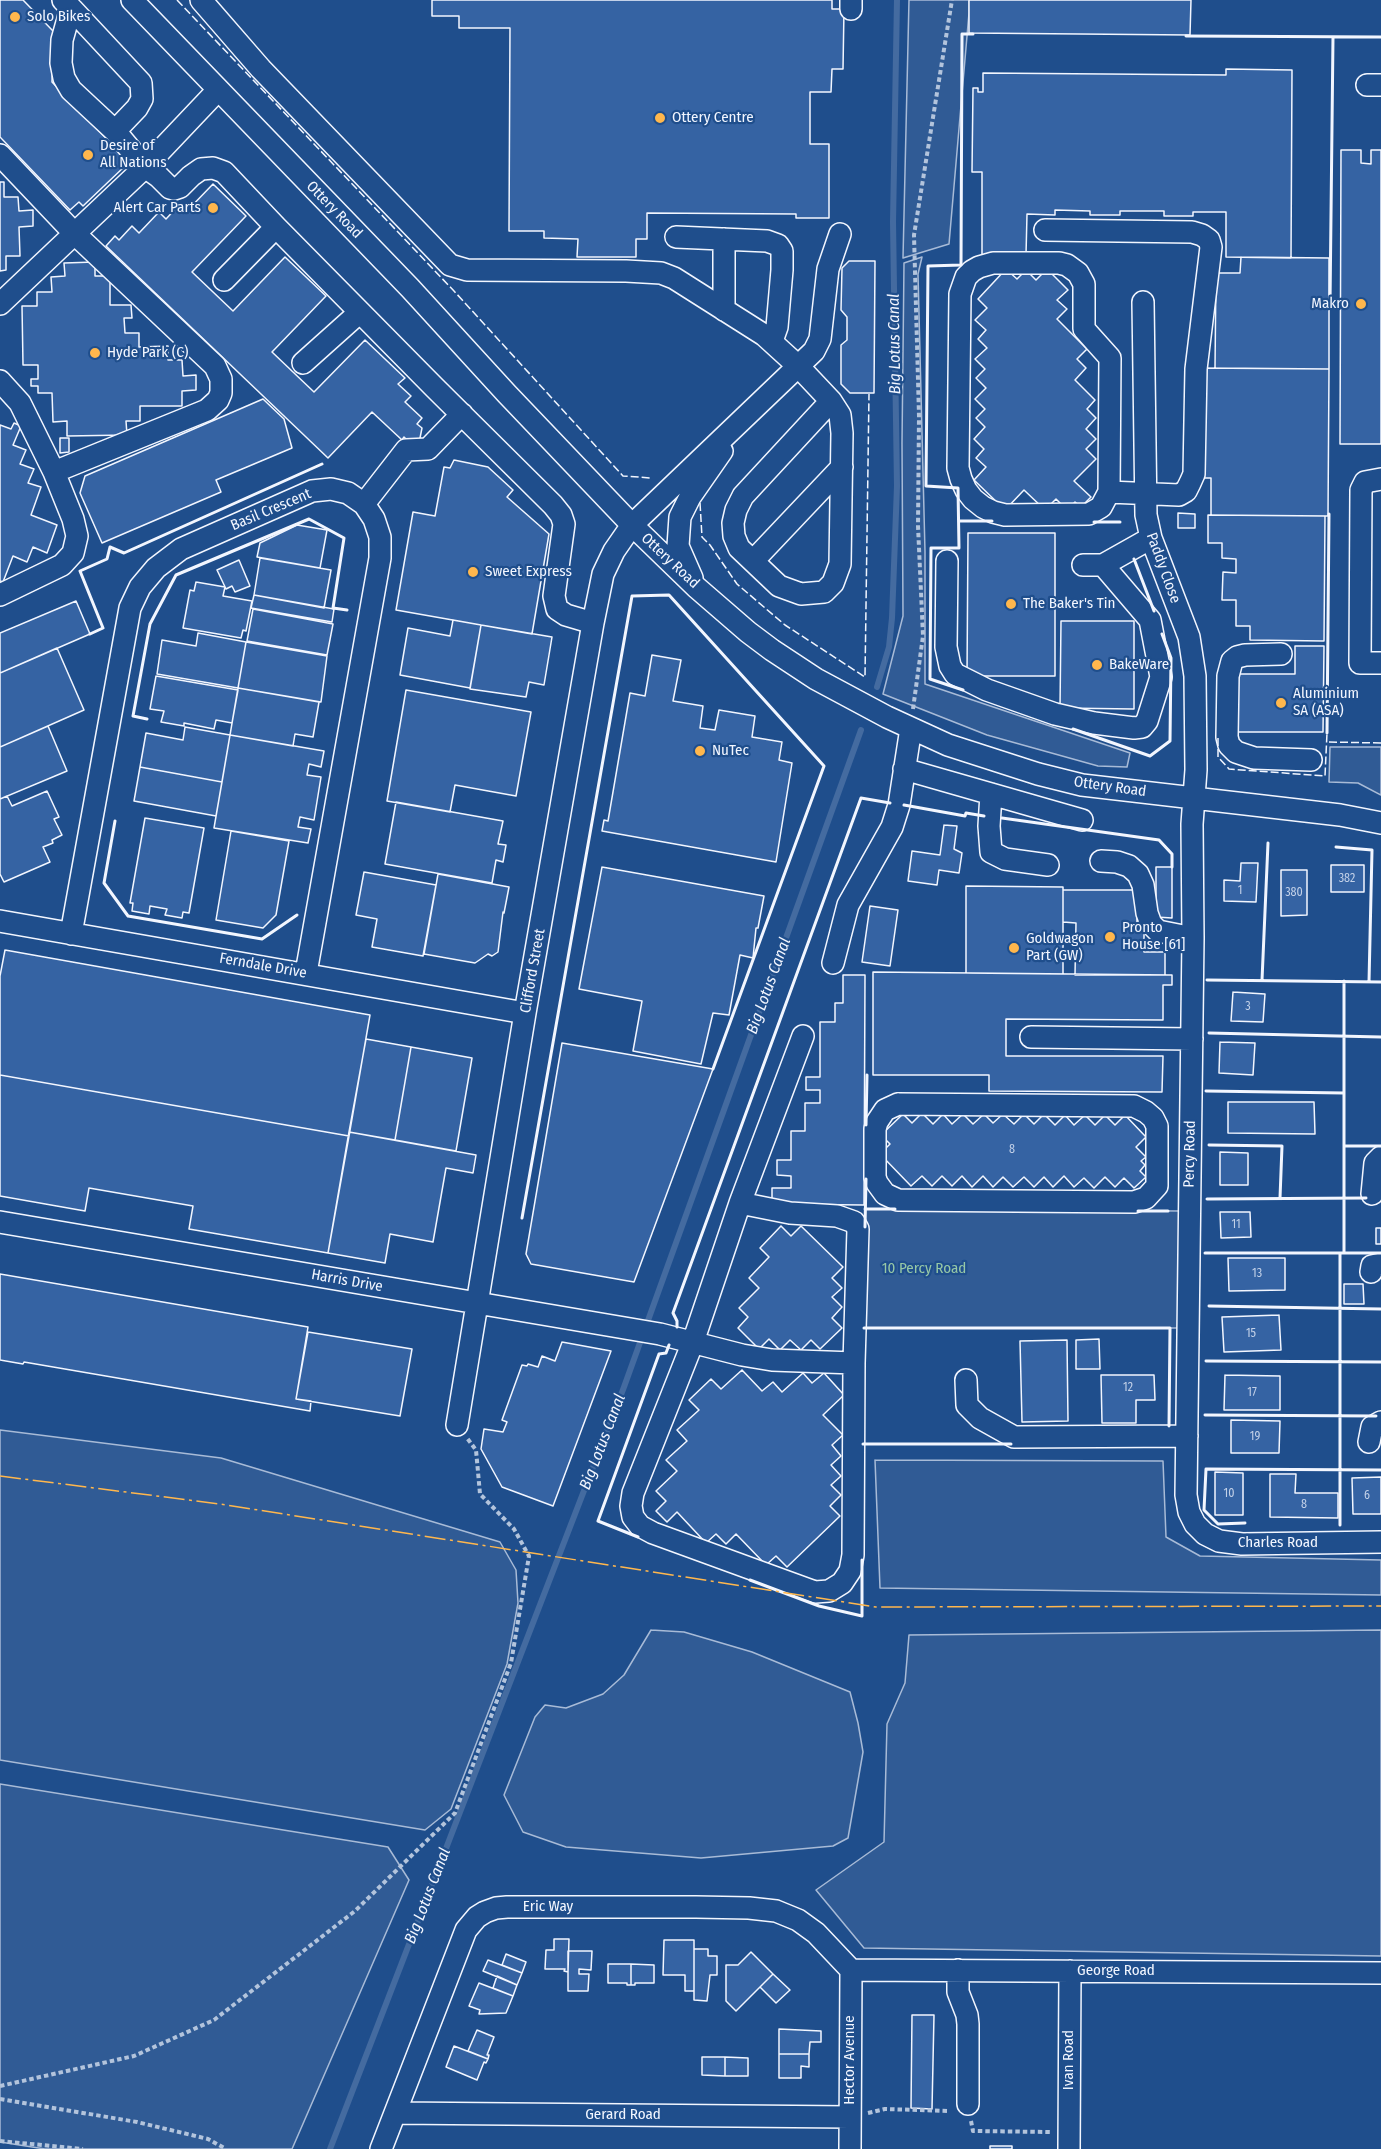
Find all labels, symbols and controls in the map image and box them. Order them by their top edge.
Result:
place label: Solo Bikes [27,8,90,26]
marker: Solo Bikes [8,10,22,24]
place label: Ottery Centre [672,109,754,127]
marker: Ottery Centre [653,111,667,125]
place label: Desire of All Nations [100,137,167,172]
marker: Desire of All Nations [81,148,95,162]
street label: Ottery Road [302,178,366,242]
place label: Alert Car Parts [114,199,201,217]
marker: Alert Car Parts [206,201,220,215]
water label: Big Lotus Canal [885,293,905,395]
place label: Makro [1311,295,1349,313]
marker: Makro [1354,297,1368,311]
place label: Hyde Park (C) [107,344,188,362]
marker: Hyde Park (C) [88,346,102,360]
street label: Basil Crescent [228,485,314,535]
street label: Ottery Road [637,530,703,592]
street label: Paddy Close [1142,530,1184,606]
place label: Sweet Express [485,563,572,581]
marker: Sweet Express [466,565,480,579]
place label: The Baker's Tin [1023,595,1115,613]
marker: The Baker's Tin [1004,597,1018,611]
place label: BakeWare [1109,656,1169,674]
marker: BakeWare [1090,658,1104,672]
place label: Aluminium SA (ASA) [1293,685,1359,720]
marker: Aluminium SA (ASA) [1274,696,1288,710]
place label: NuTec [712,742,749,760]
marker: NuTec [693,744,707,758]
street label: Ottery Road [1073,773,1147,801]
house number: 382 [1339,872,1355,886]
house number: 1 [1238,884,1242,898]
house number: 380 [1285,886,1303,900]
place label: Pronto House [61] [1122,919,1185,954]
street label: Clifford Street [517,927,549,1015]
place label: Goldwagon Part (GW) [1026,930,1094,965]
marker: Pronto House [61] [1103,930,1117,944]
water label: Big Lotus Canal [743,935,795,1037]
marker: Goldwagon Part (GW) [1007,941,1021,955]
street label: Ferndale Drive [218,949,308,983]
house number: 3 [1245,1000,1251,1014]
street label: Percy Road [1180,1120,1200,1188]
house number: 8 [1009,1143,1015,1157]
house number: 11 [1231,1218,1241,1232]
park label: 10 Percy Road [882,1260,966,1278]
street label: Harris Drive [310,1266,384,1296]
house number: 13 [1252,1267,1262,1281]
house number: 15 [1246,1327,1256,1341]
house number: 12 [1123,1381,1133,1395]
house number: 17 [1247,1386,1257,1400]
water label: Big Lotus Canal [576,1391,630,1493]
house number: 19 [1250,1430,1260,1444]
house number: 10 [1224,1487,1234,1501]
house number: 6 [1364,1489,1370,1503]
house number: 8 [1301,1498,1307,1512]
street label: Charles Road [1238,1534,1318,1552]
water label: Big Lotus Canal [401,1845,455,1947]
street label: Eric Way [523,1898,573,1916]
street label: George Road [1077,1962,1155,1980]
street label: Hector Avenue [841,2015,859,2105]
street label: Ivan Road [1060,2030,1078,2090]
street label: Gerard Road [585,2106,661,2124]

